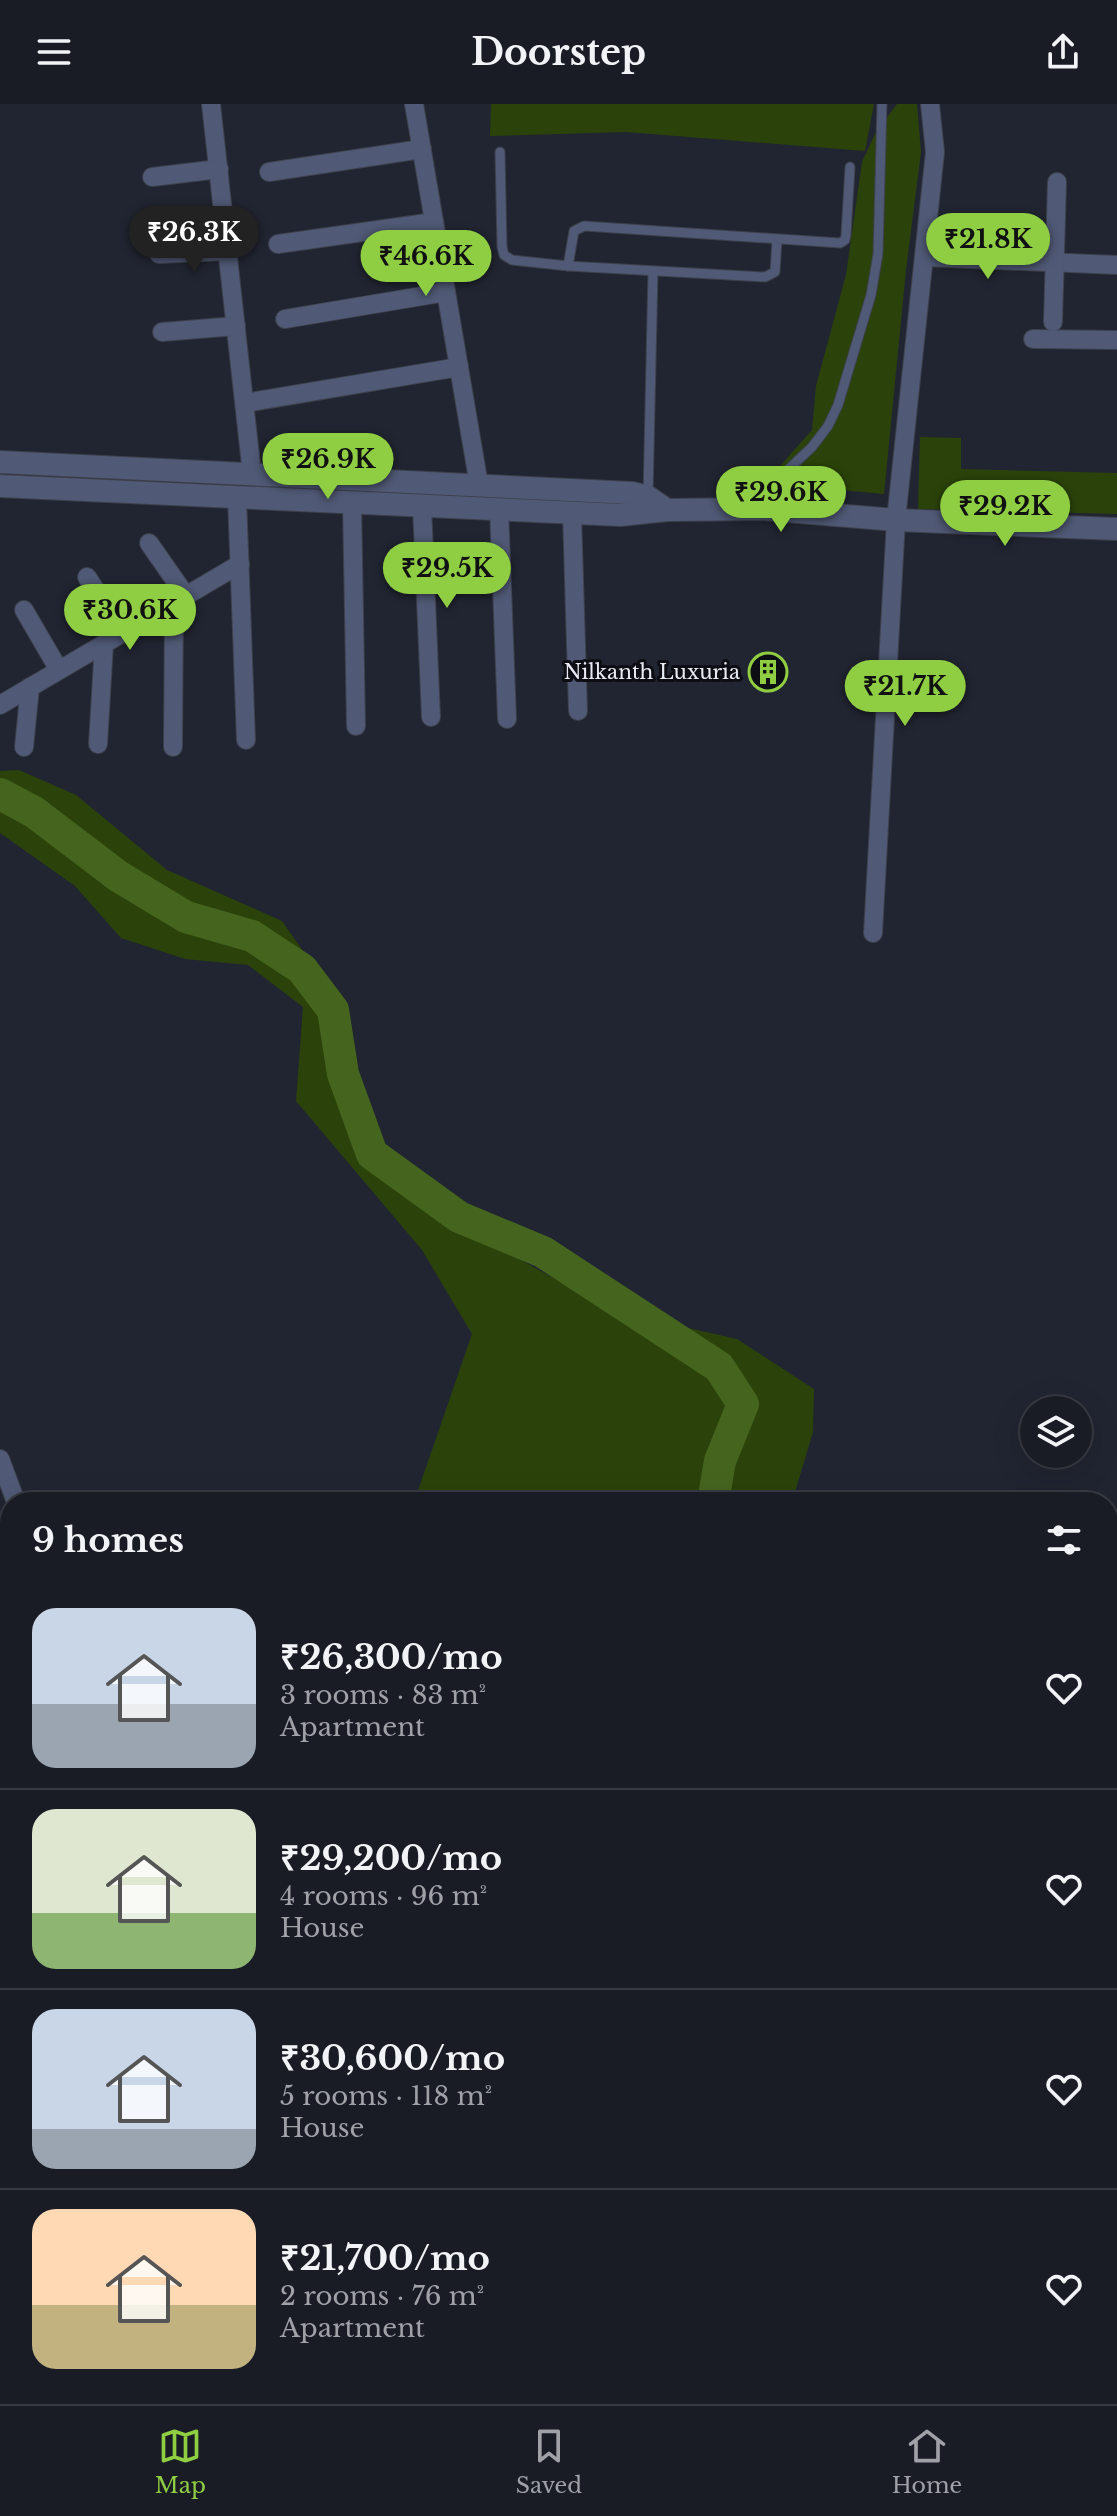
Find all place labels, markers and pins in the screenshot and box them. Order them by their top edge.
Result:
pin: ₹26.3K [129,206,259,274]
pin: ₹21.8K [923,213,1053,281]
pin: ₹46.6K [361,230,491,298]
pin: ₹26.9K [263,433,393,501]
pin: ₹29.6K [716,466,846,534]
pin: ₹29.2K [940,480,1070,548]
pin: ₹29.5K [382,542,512,610]
pin: ₹30.6K [65,584,195,652]
building icon: Nilkanth Luxuria [747,651,789,693]
place label: Nilkanth Luxuria [564,660,741,684]
pin: ₹21.7K [840,660,970,728]

